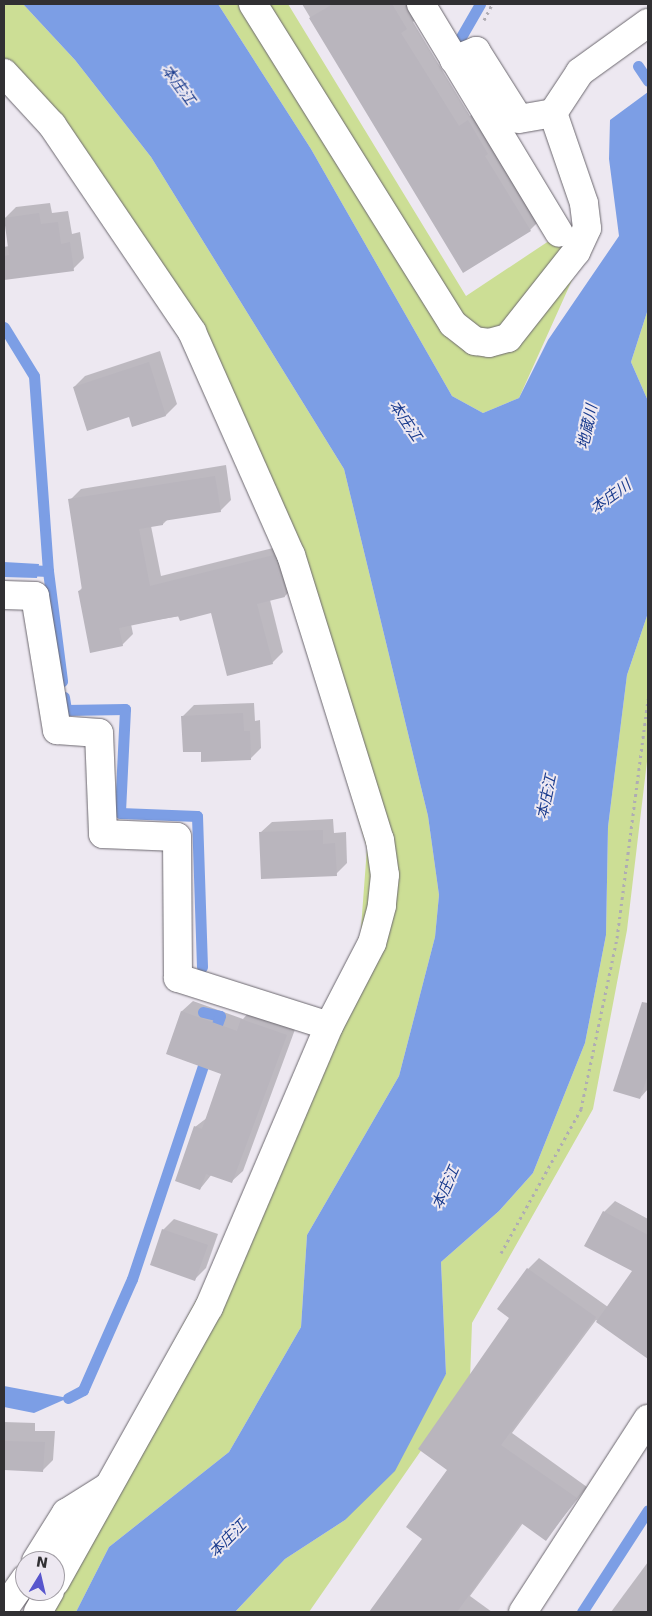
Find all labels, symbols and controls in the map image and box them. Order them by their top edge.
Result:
water label: 本庄江 [157,62,199,108]
water label: 本庄江 [385,397,425,445]
water label: 地蔵川 [575,403,601,451]
water label: 本庄川 [588,476,634,518]
water label: 本庄江 [534,773,560,821]
water label: 本庄江 [429,1164,463,1212]
water label: 本庄江 [206,1517,250,1561]
north arrow [15,1551,65,1601]
text: N [35,1553,49,1571]

